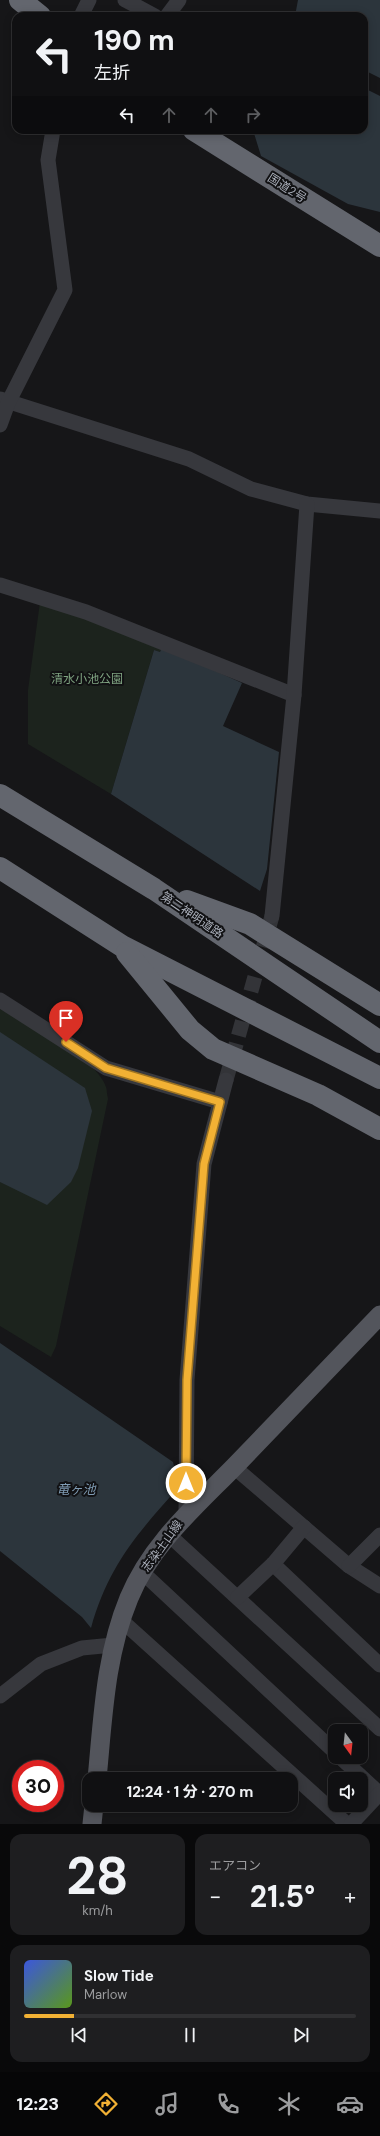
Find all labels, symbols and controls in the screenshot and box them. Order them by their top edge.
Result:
text: 190 m [94,22,175,59]
icon: left [28,28,80,80]
text: 左折 [94,61,130,85]
icon: left [116,104,138,126]
icon: ahead [158,104,180,126]
icon: ahead [200,104,222,126]
icon: right [242,104,264,126]
street label: 国道2号 [265,170,309,206]
park label: 清水小池公園 [51,671,123,687]
street label: 第二神明道路 [158,888,226,942]
pin [49,1001,83,1042]
icon: arrive [55,1007,77,1029]
position arrow [165,1462,207,1504]
water label: 竜ヶ池 [56,1481,97,1498]
street label: 志染土山線 [138,1517,186,1575]
north arrow [328,1724,368,1764]
map controls [328,1724,368,1812]
speed limit sign: 30 [12,1760,64,1812]
button: sound [328,1772,368,1812]
text: 12:24 · 1 分 · 270 m [127,1782,253,1802]
text: 28 [66,1842,129,1910]
text: エアコン [209,1857,261,1874]
text: 21.5° [250,1877,315,1916]
text: − [209,1882,221,1911]
text: + [344,1882,356,1911]
text: km/h [82,1902,113,1919]
text: Slow Tide [84,1966,154,1986]
text: Marlow [84,1986,127,2003]
icon: previous [68,2024,90,2046]
icon: pause [179,2024,201,2046]
icon: next [290,2024,312,2046]
icon: directions [92,2090,120,2118]
icon: music [153,2090,181,2118]
icon: phone [214,2090,242,2118]
icon: climate [275,2090,303,2118]
icon: car [336,2090,364,2118]
text: 12:23 [16,2092,59,2116]

